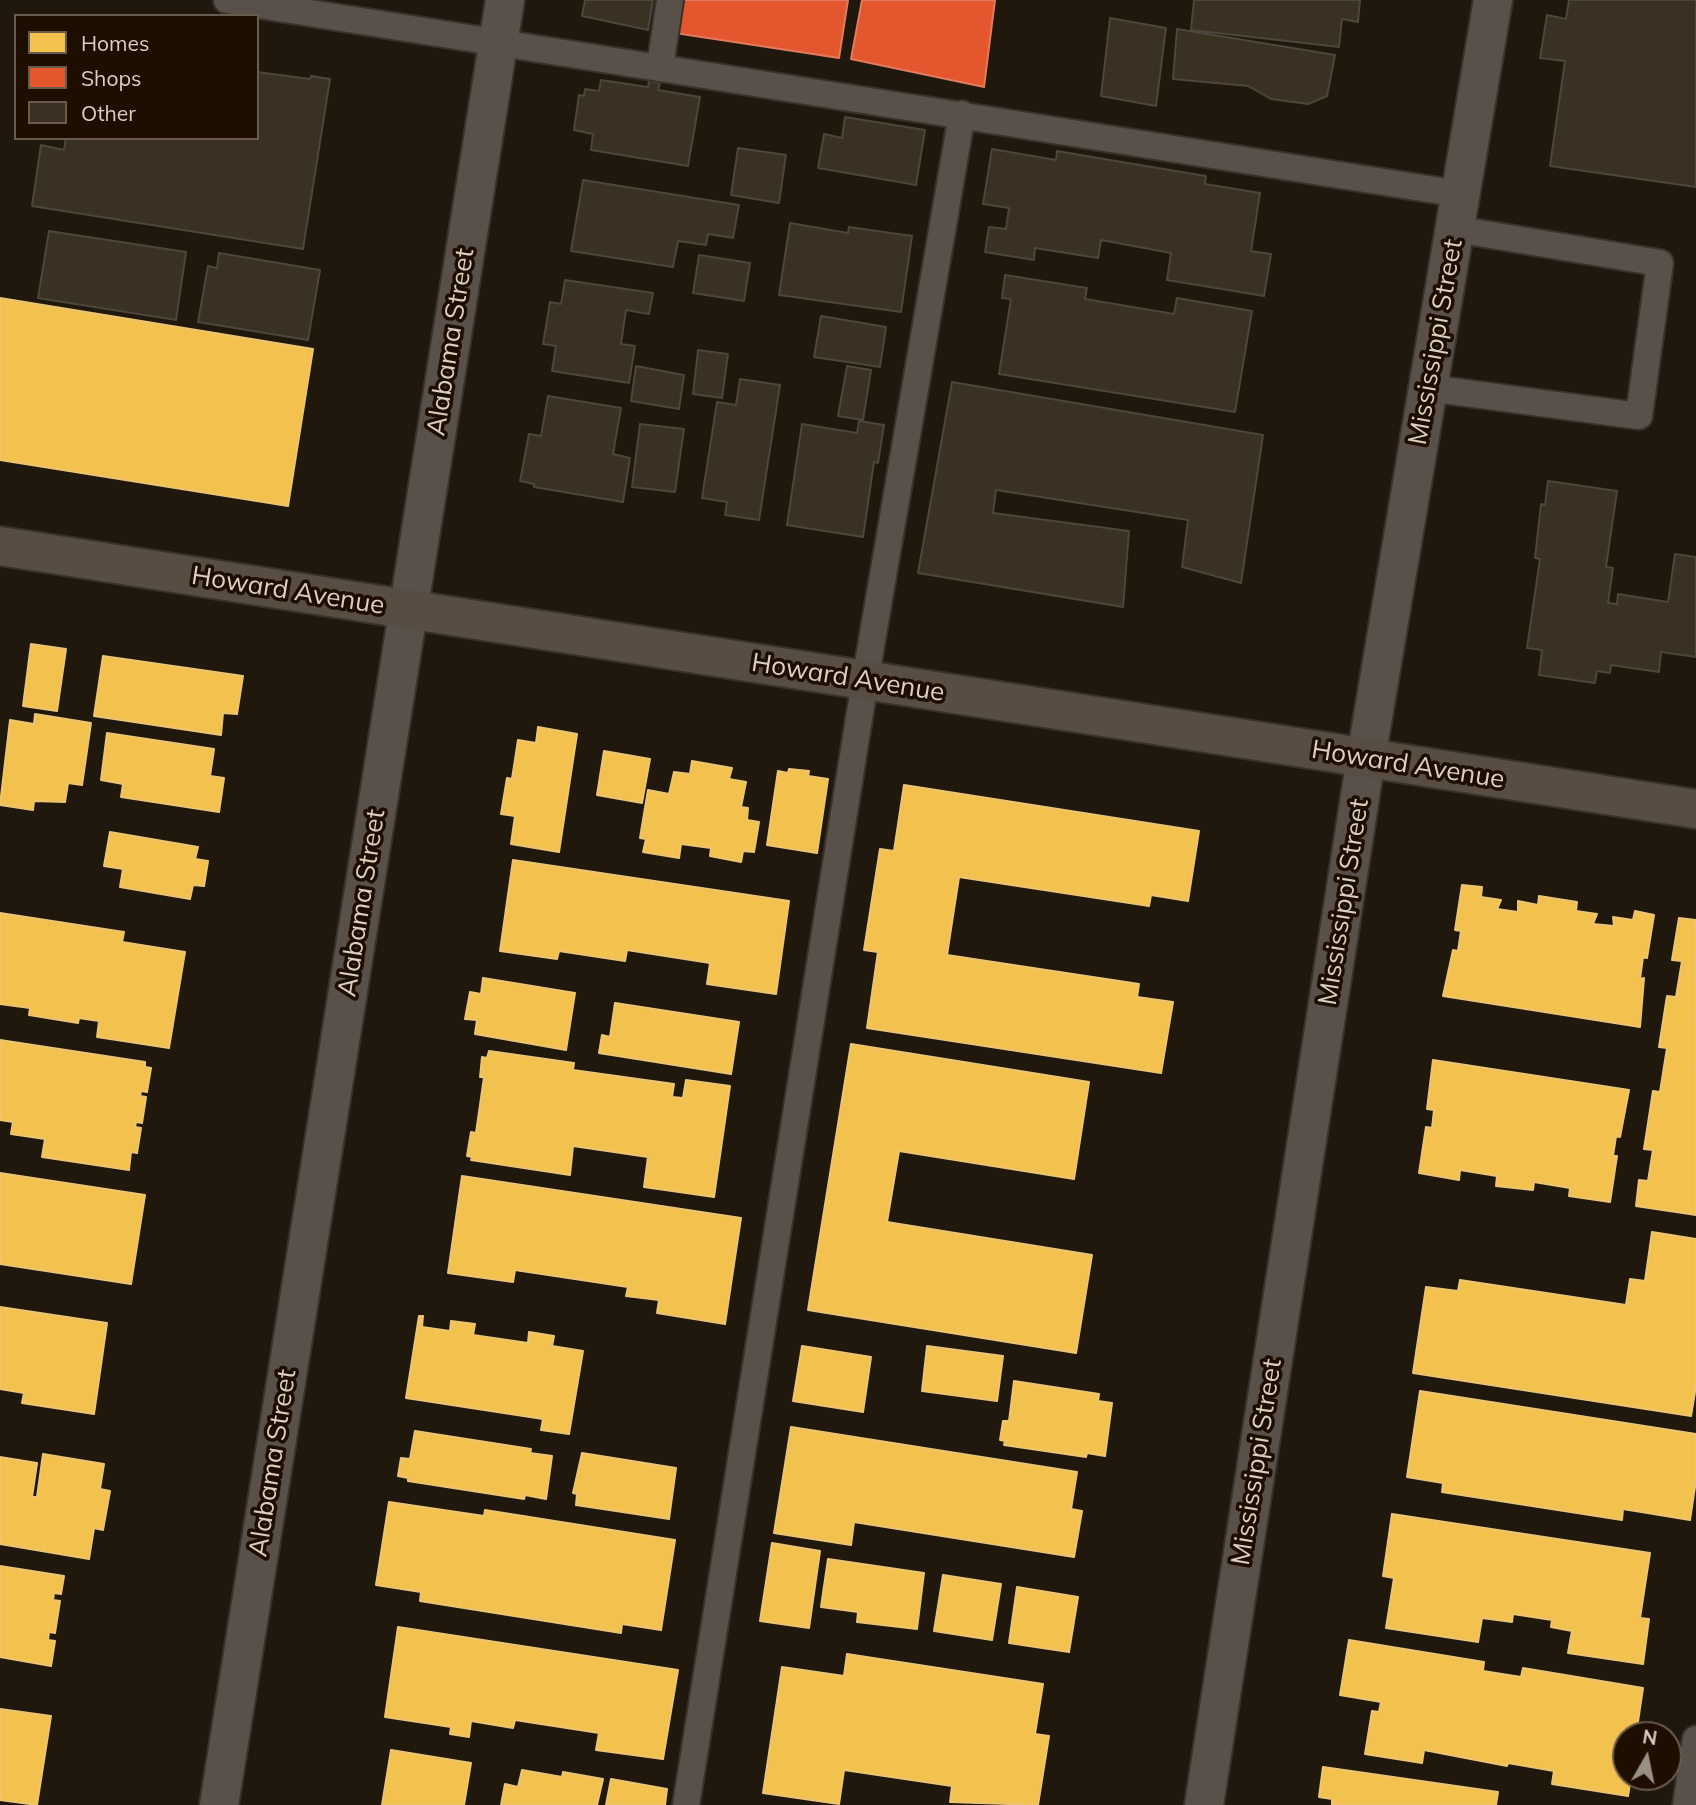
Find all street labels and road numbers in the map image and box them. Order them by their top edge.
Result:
street label: Mississippi Street [1403,237,1469,447]
street label: Alabama Street [421,246,481,438]
street label: Howard Avenue [189,560,387,622]
street label: Howard Avenue [749,647,947,709]
street label: Howard Avenue [1309,734,1507,796]
street label: Mississippi Street [1312,797,1376,1007]
street label: Alabama Street [332,807,392,999]
street label: Mississippi Street [1225,1357,1289,1567]
street label: Alabama Street [243,1367,303,1559]

